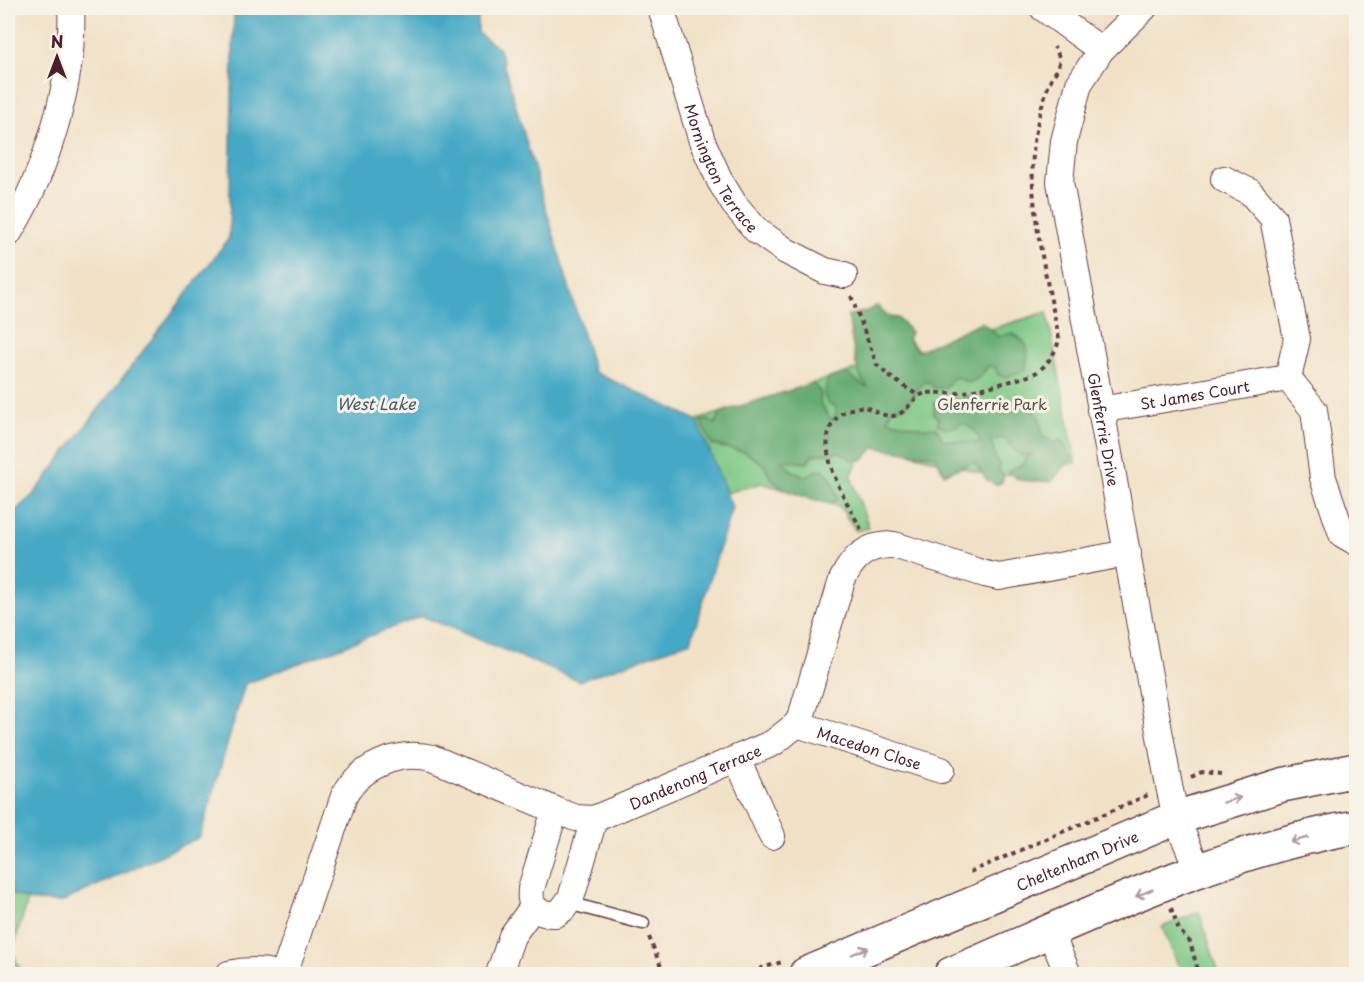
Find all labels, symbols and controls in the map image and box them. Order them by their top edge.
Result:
north arrow [27,27,87,87]
text: N [51,29,63,53]
street label: Mornington Terrace [680,101,764,237]
street label: Glenferrie Drive [1083,371,1126,488]
street label: St James Court [1138,373,1251,415]
water label: West Lake [336,391,417,415]
park label: Glenferrie Park [937,392,1047,415]
street label: Macedon Close [814,720,924,775]
street label: Dandenong Terrace [625,738,764,814]
one-way arrow [1222,794,1241,805]
street label: Cheltenham Drive [1012,824,1142,896]
one-way arrow [1290,834,1309,846]
one-way arrow [1135,888,1154,899]
one-way arrow [851,945,869,956]

